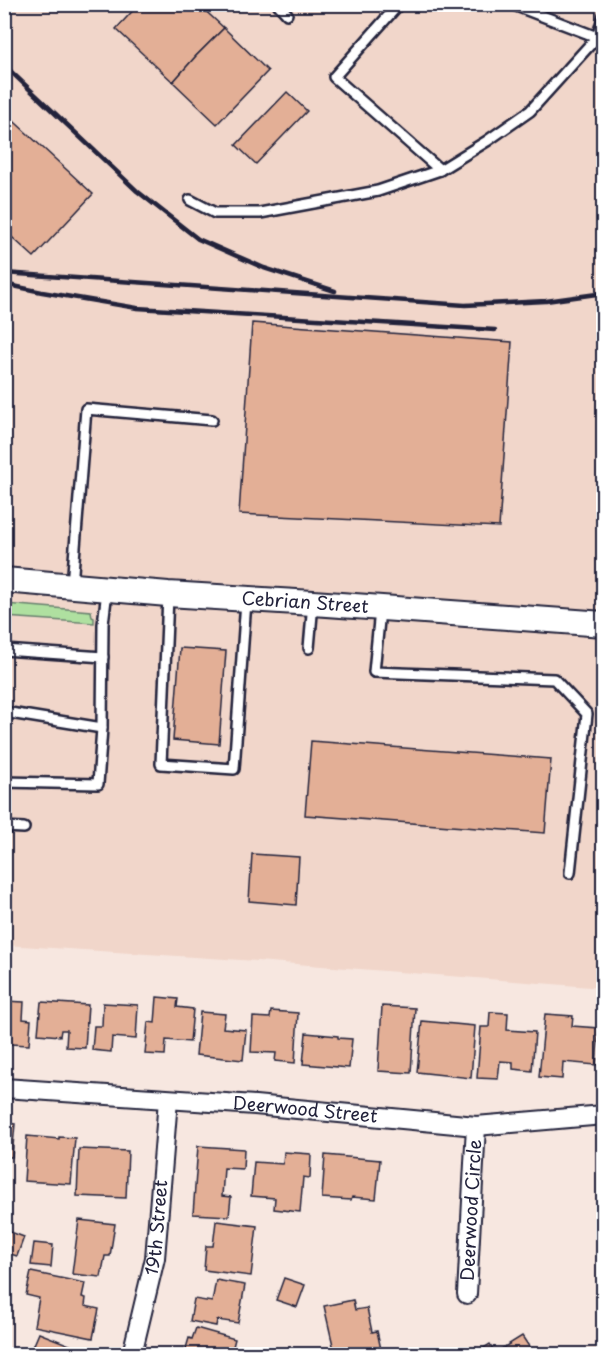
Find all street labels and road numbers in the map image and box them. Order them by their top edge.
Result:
street label: Cebrian Street [241,584,370,619]
street label: Deerwood Street [232,1089,379,1129]
street label: Deerwood Circle [453,1138,487,1282]
street label: 19th Street [136,1179,173,1278]

